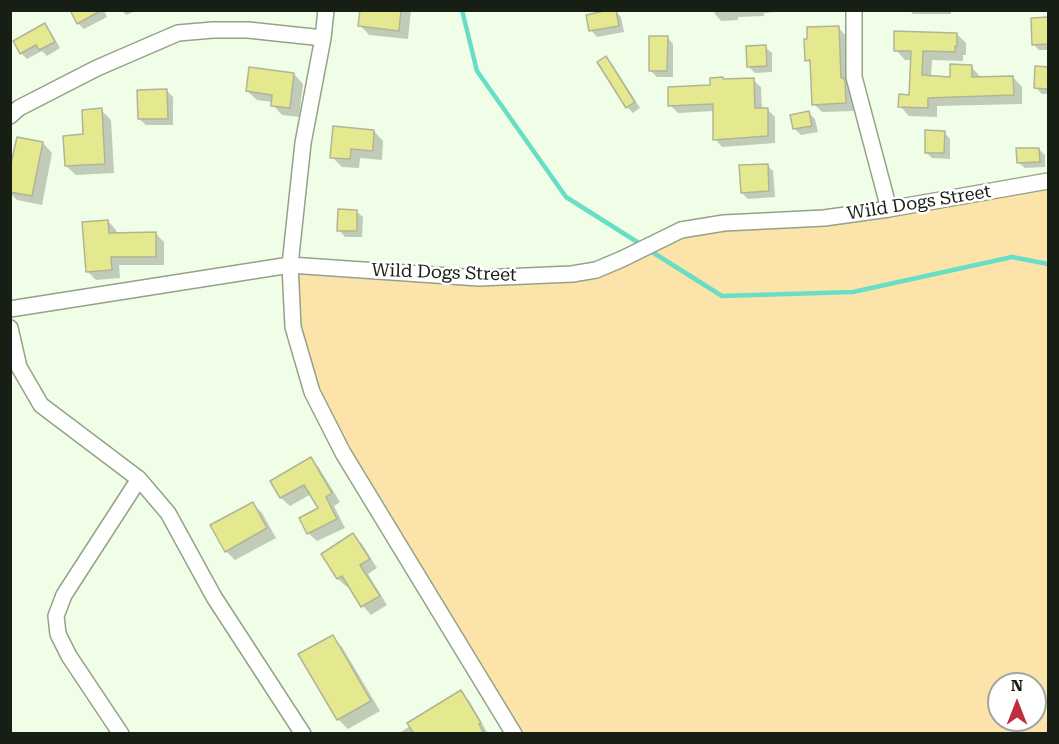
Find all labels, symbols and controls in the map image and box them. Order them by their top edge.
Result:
street label: Wild Dogs Street [845,181,993,225]
street label: Wild Dogs Street [371,260,517,286]
north arrow [987,672,1047,732]
text: N [1011,676,1023,695]

